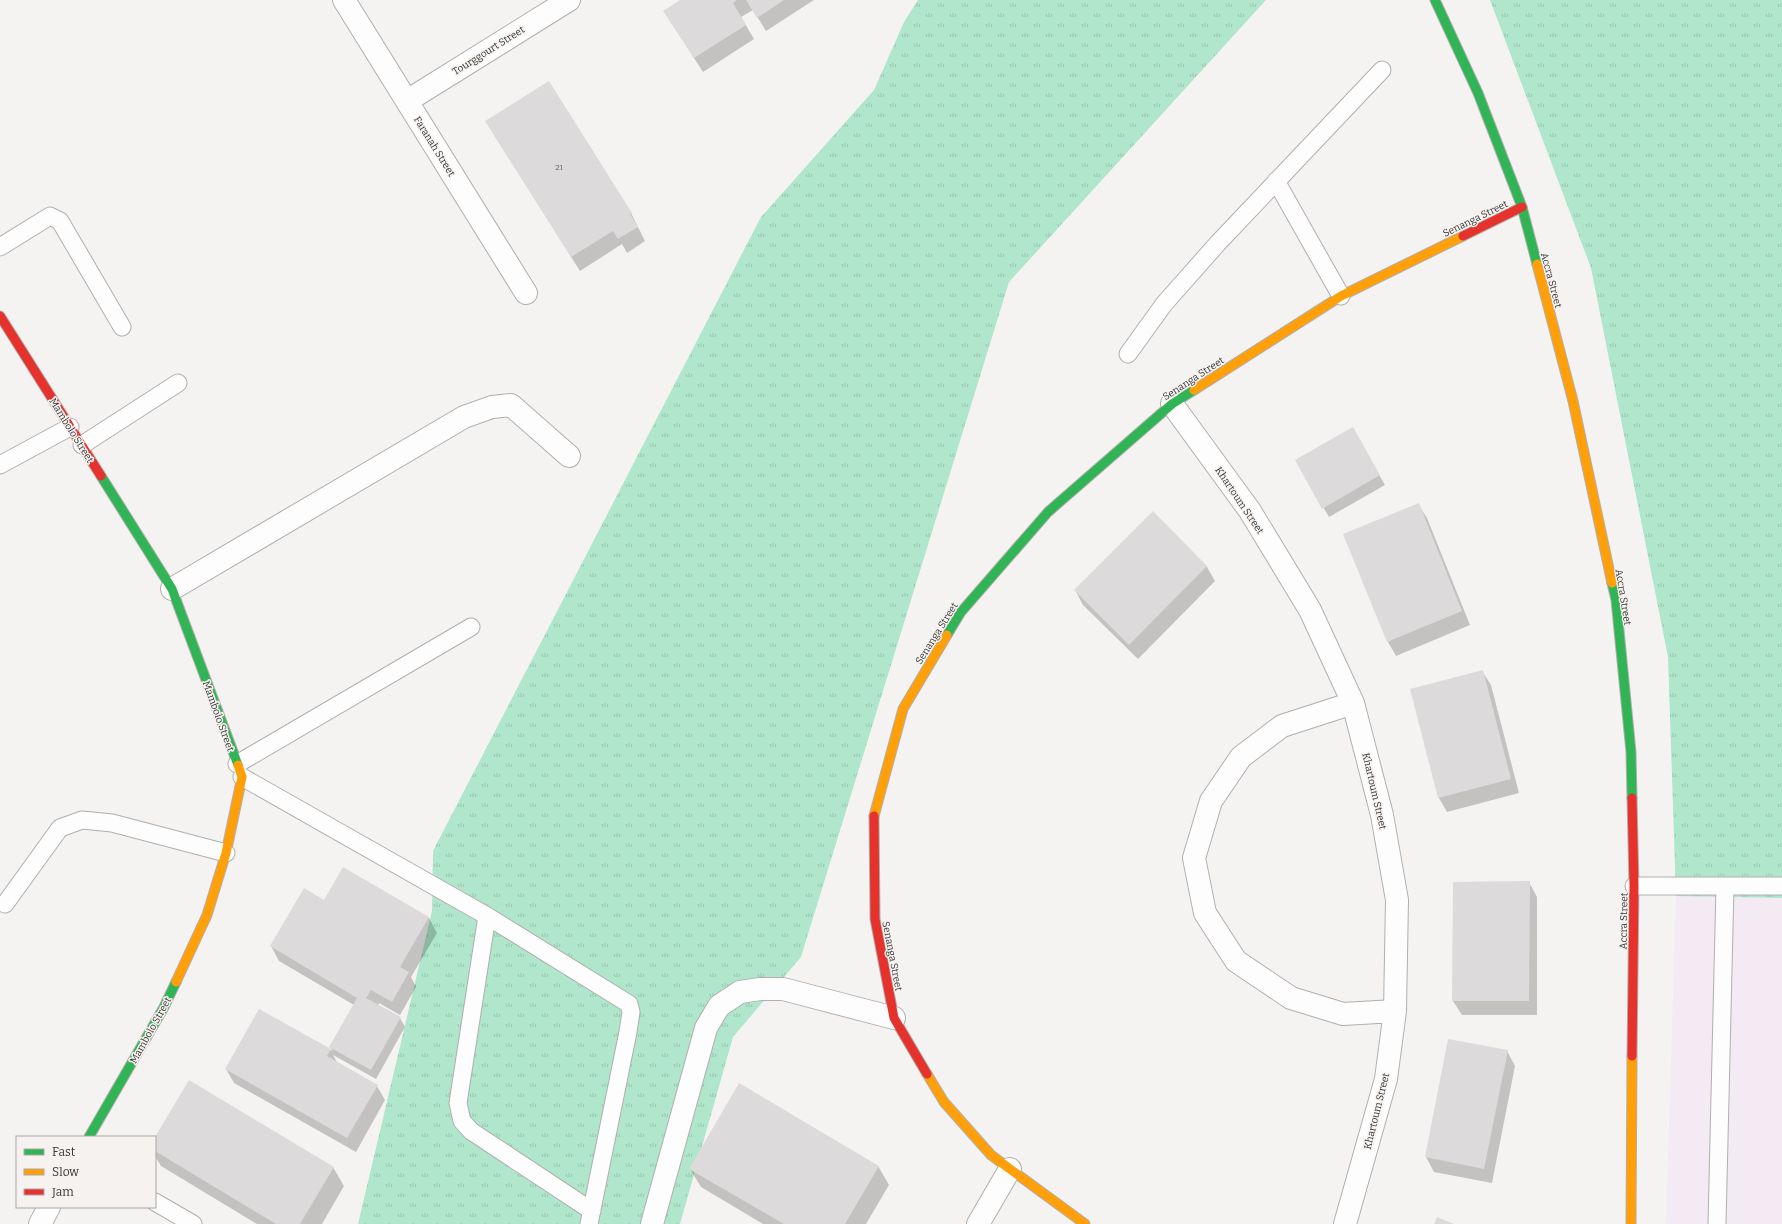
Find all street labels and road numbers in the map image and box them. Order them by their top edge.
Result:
street label: Tourggourt Street [450,24,527,78]
street label: Faranah Street [411,114,458,179]
street label: Senanga Street [1441,198,1510,240]
street label: Accra Street [1538,251,1564,310]
street label: Senanga Street [1161,354,1227,403]
street label: Mambolo Street [46,396,96,465]
street label: Khartoum Street [1212,465,1266,537]
street label: Accra Street [1613,568,1633,626]
street label: Senanga Street [913,600,961,667]
street label: Mambolo Street [200,679,237,754]
street label: Khartoum Street [1359,752,1389,831]
street label: Accra Street [1618,892,1630,949]
street label: Senanga Street [879,920,905,992]
street label: Mambolo Street [128,995,174,1066]
street label: Khartoum Street [1362,1071,1392,1151]

